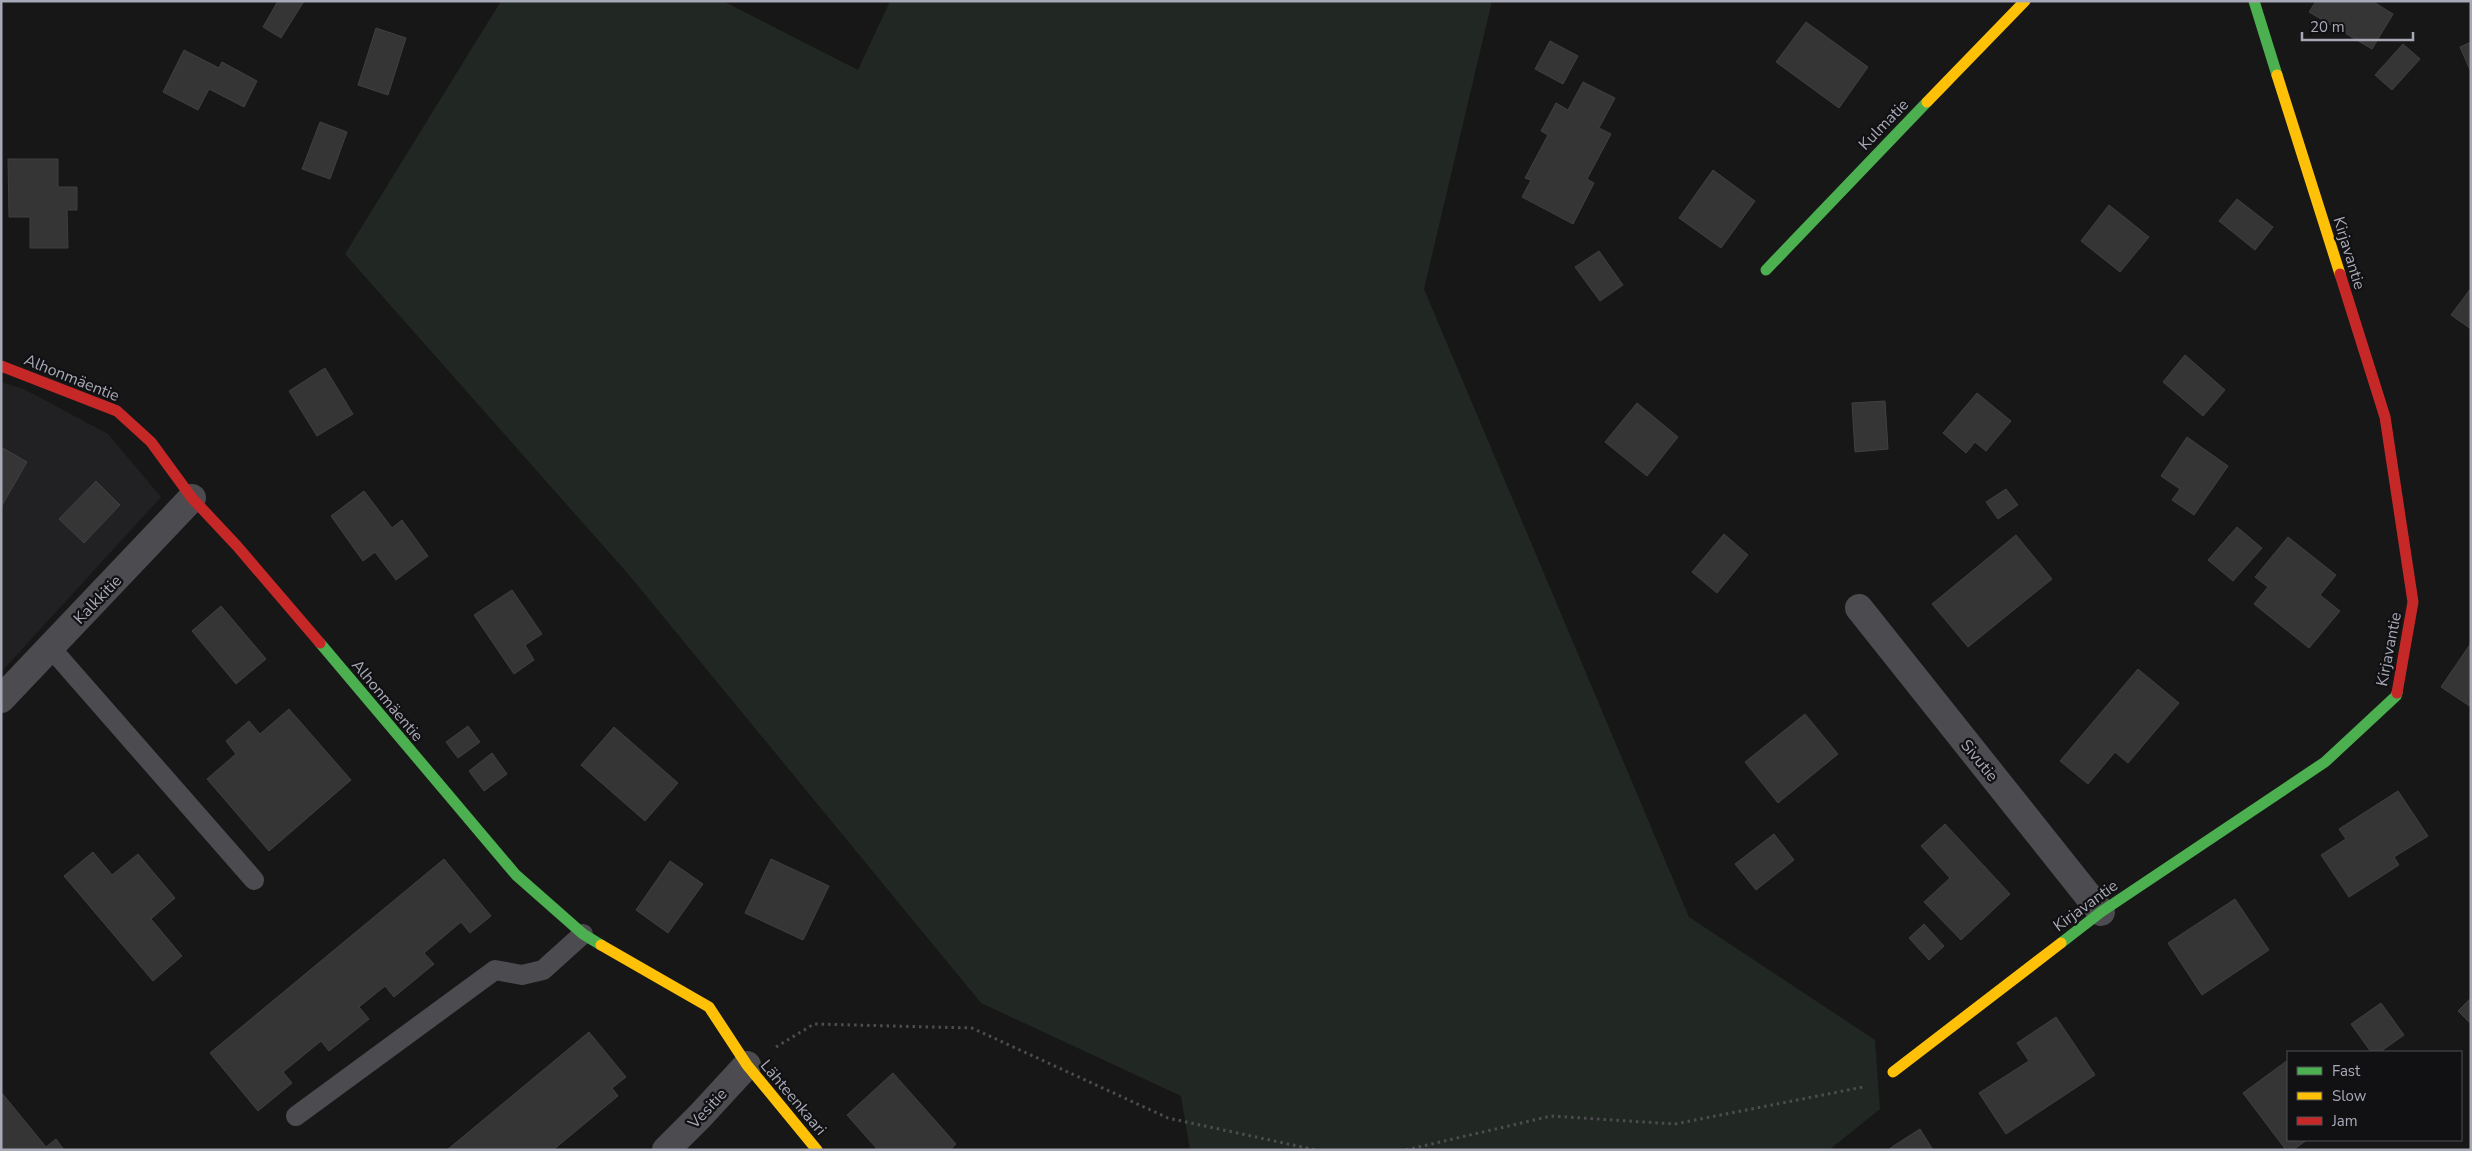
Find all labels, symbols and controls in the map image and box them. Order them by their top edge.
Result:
scale bar [2302,10,2413,42]
text: 20 m [2310,17,2345,37]
street label: Kulmatie [1854,94,1914,155]
street label: Kirjavantie [2328,214,2371,292]
street label: Alhonmäentie [21,349,123,407]
street label: Kalkkitie [69,570,127,629]
street label: Kirjavantie [2371,610,2407,688]
street label: Alhonmäentie [346,655,428,746]
street label: Sivutie [1955,735,2003,786]
street label: Kirjavantie [2049,875,2122,937]
legend [2287,1051,2462,1141]
street label: Lähteenkaari [755,1055,831,1140]
text: Fast [2332,1061,2361,1081]
street label: Vesitie [683,1084,732,1134]
text: Slow [2332,1086,2367,1106]
text: Jam [2331,1111,2358,1131]

